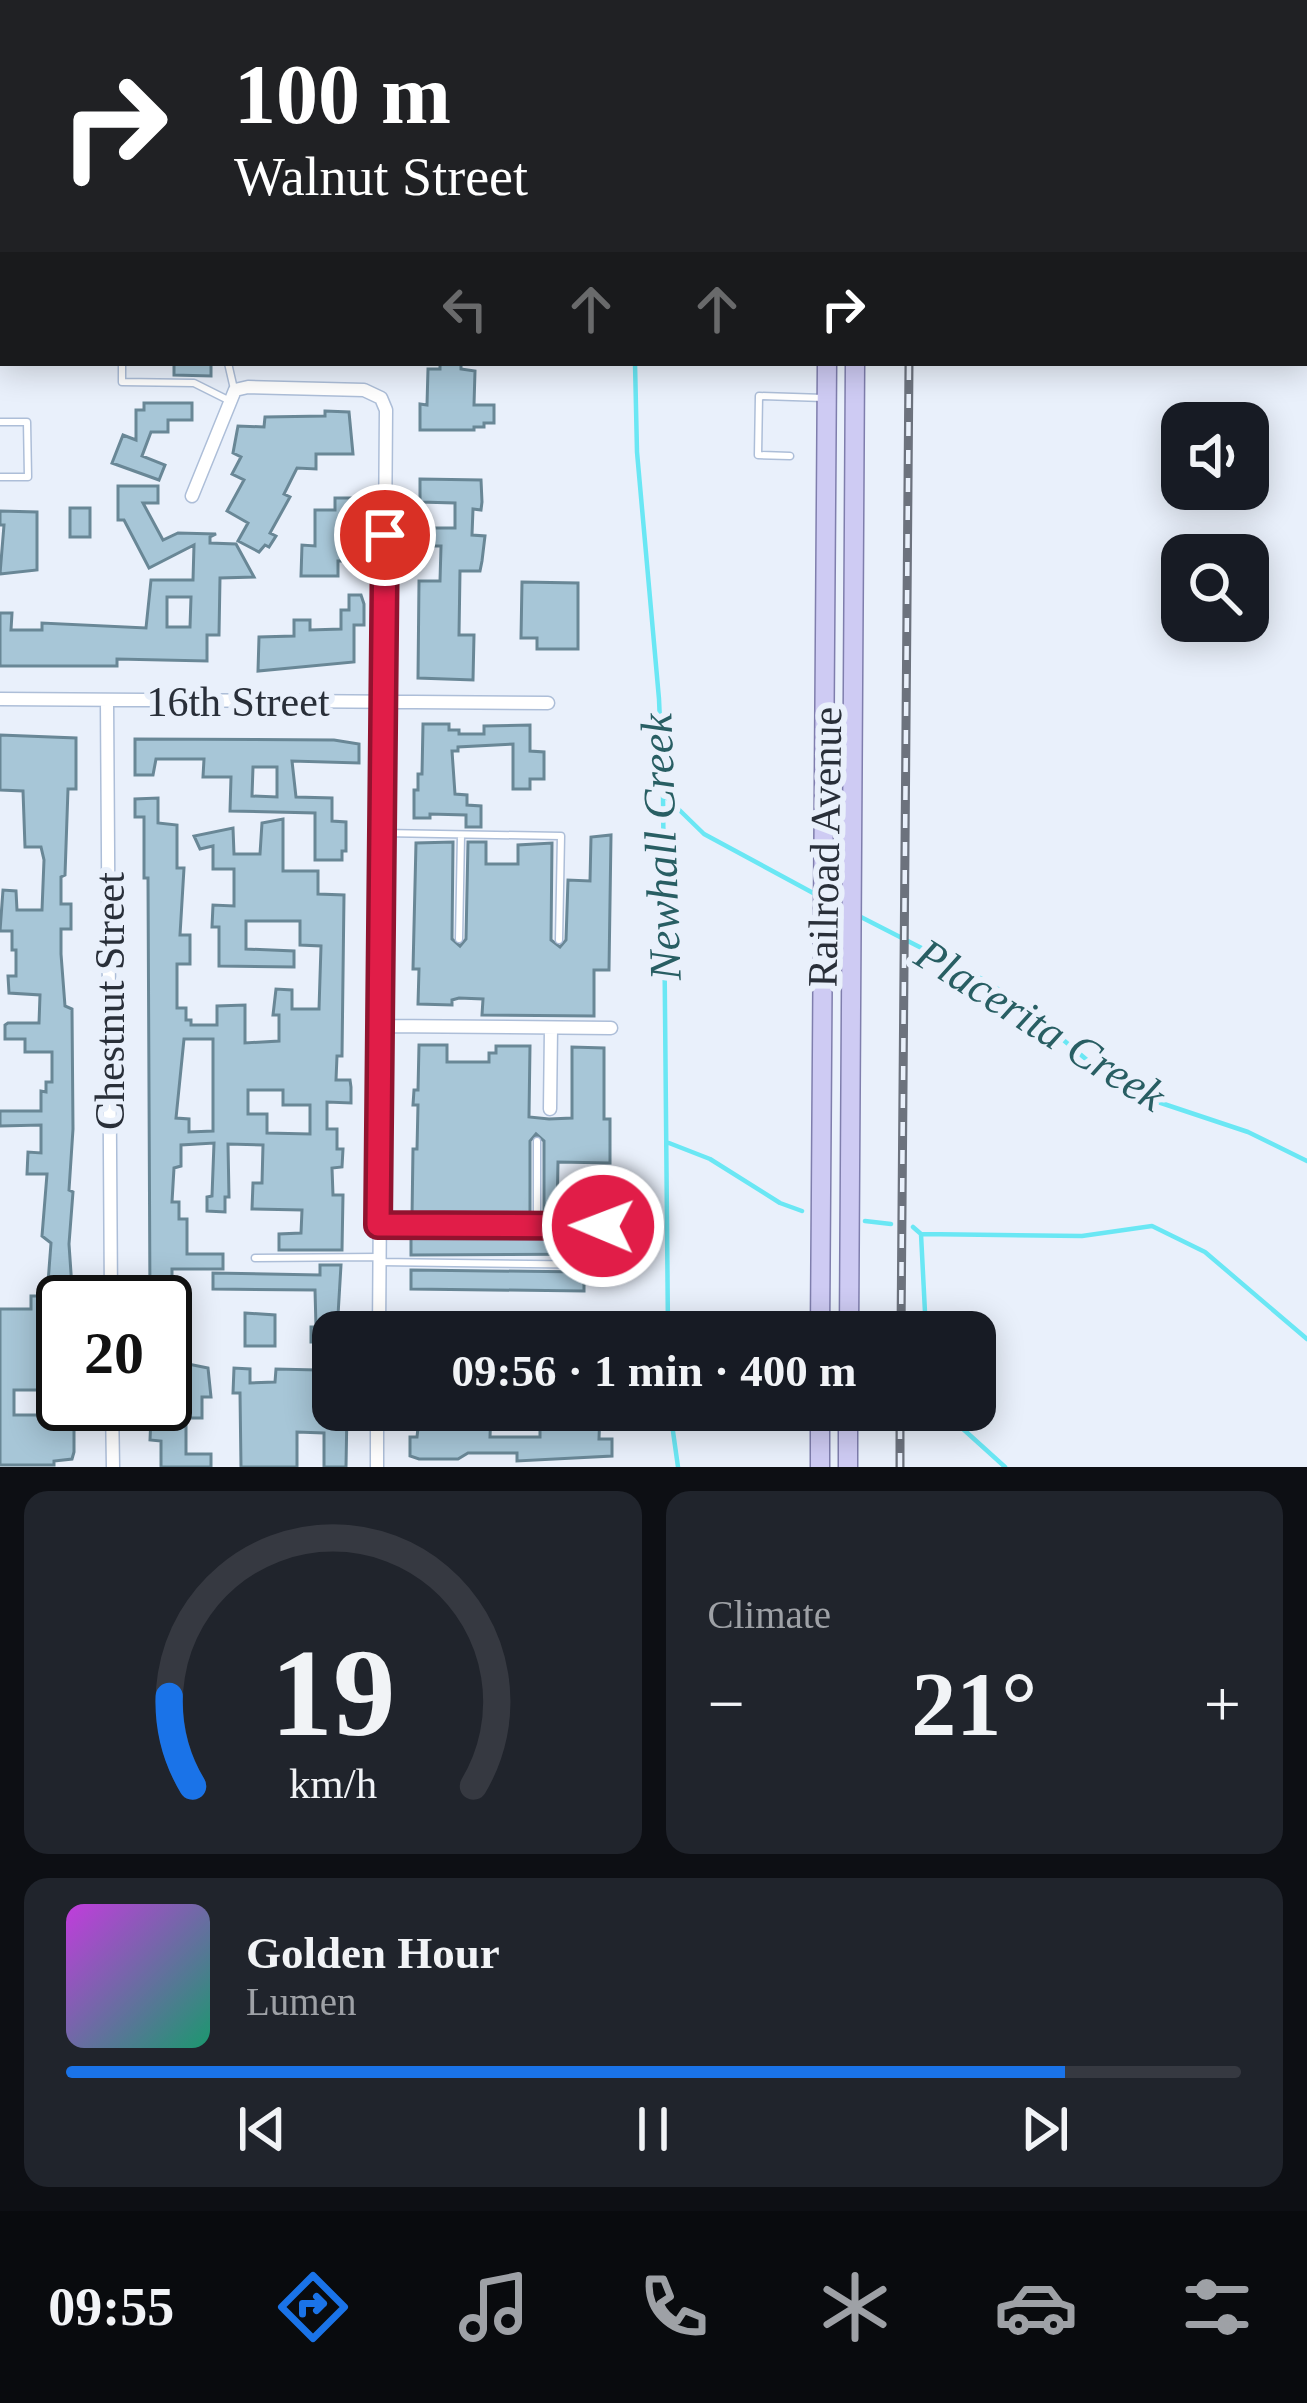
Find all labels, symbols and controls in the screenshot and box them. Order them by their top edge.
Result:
icon: right [36,48,192,204]
text: 100 m [234,48,451,141]
text: Walnut Street [234,147,528,207]
icon: left [432,276,498,342]
icon: ahead [558,276,624,342]
icon: ahead [684,276,750,342]
icon: right [810,276,876,342]
map controls [1161,402,1269,642]
button: sound [1161,402,1269,510]
pin [334,484,436,586]
icon: arrive [352,502,418,568]
button: search [1161,534,1269,642]
street label: 16th Street [146,679,330,725]
street label: Railroad Avenue [800,706,850,988]
water label: Newhall Creek [631,712,691,982]
street label: Chestnut Street [87,872,133,1130]
water label: Placerita Creek [906,928,1175,1122]
position arrow [540,1163,666,1289]
speed limit sign: 20 [36,1275,192,1431]
text: 09:56 · 1 min · 400 m [452,1346,857,1396]
text: Climate [708,1593,831,1636]
text: 19 [270,1624,395,1762]
text: 21° [911,1655,1037,1754]
text: − [708,1667,745,1740]
text: + [1204,1667,1241,1740]
text: km/h [289,1759,377,1806]
text: Golden Hour [246,1928,500,1978]
text: Lumen [246,1980,356,2023]
icon: previous [229,2096,295,2162]
icon: pause [620,2096,686,2162]
icon: next [1012,2096,1078,2162]
icon: directions [271,2265,355,2349]
icon: music [452,2265,536,2349]
icon: phone [632,2265,716,2349]
icon: climate [813,2265,897,2349]
icon: car [994,2265,1078,2349]
icon: filters [1175,2265,1259,2349]
text: 09:55 [48,2277,174,2337]

